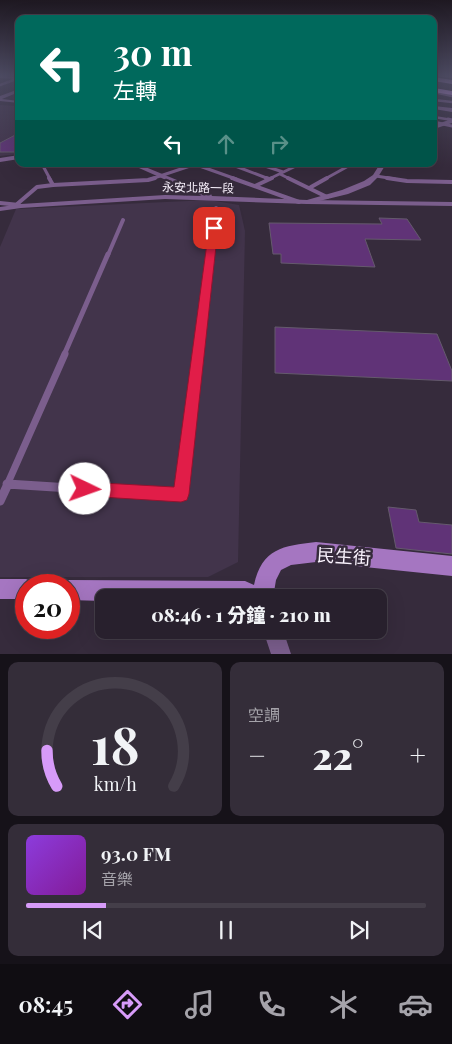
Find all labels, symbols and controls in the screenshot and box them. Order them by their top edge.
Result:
text: 30 m [113,28,193,75]
icon: left [30,35,95,100]
text: 左轉 [113,75,157,105]
icon: left [159,130,187,158]
icon: ahead [212,130,240,158]
icon: right [265,130,293,158]
street label: 永安北路一段 [162,178,234,196]
pin [193,207,235,249]
icon: arrive [200,214,228,242]
position arrow [58,462,110,514]
street label: 民生街 [316,542,372,570]
speed limit sign: 20 [15,574,80,639]
text: 08:46 · 1 分鐘 · 210 m [151,601,331,627]
text: 空調 [248,704,280,725]
text: 18 [90,709,140,778]
text: 22° [312,729,364,780]
text: − [248,736,266,773]
text: + [410,736,426,773]
text: km/h [94,772,137,795]
text: 93.0 FM [101,840,171,866]
text: 音樂 [101,868,133,889]
icon: previous [79,916,107,944]
icon: pause [212,916,240,944]
icon: next [345,916,373,944]
icon: directions [110,987,145,1022]
icon: music [182,987,217,1022]
icon: phone [254,987,289,1022]
icon: climate [326,987,361,1022]
icon: car [398,987,433,1022]
text: 08:45 [19,989,73,1019]

